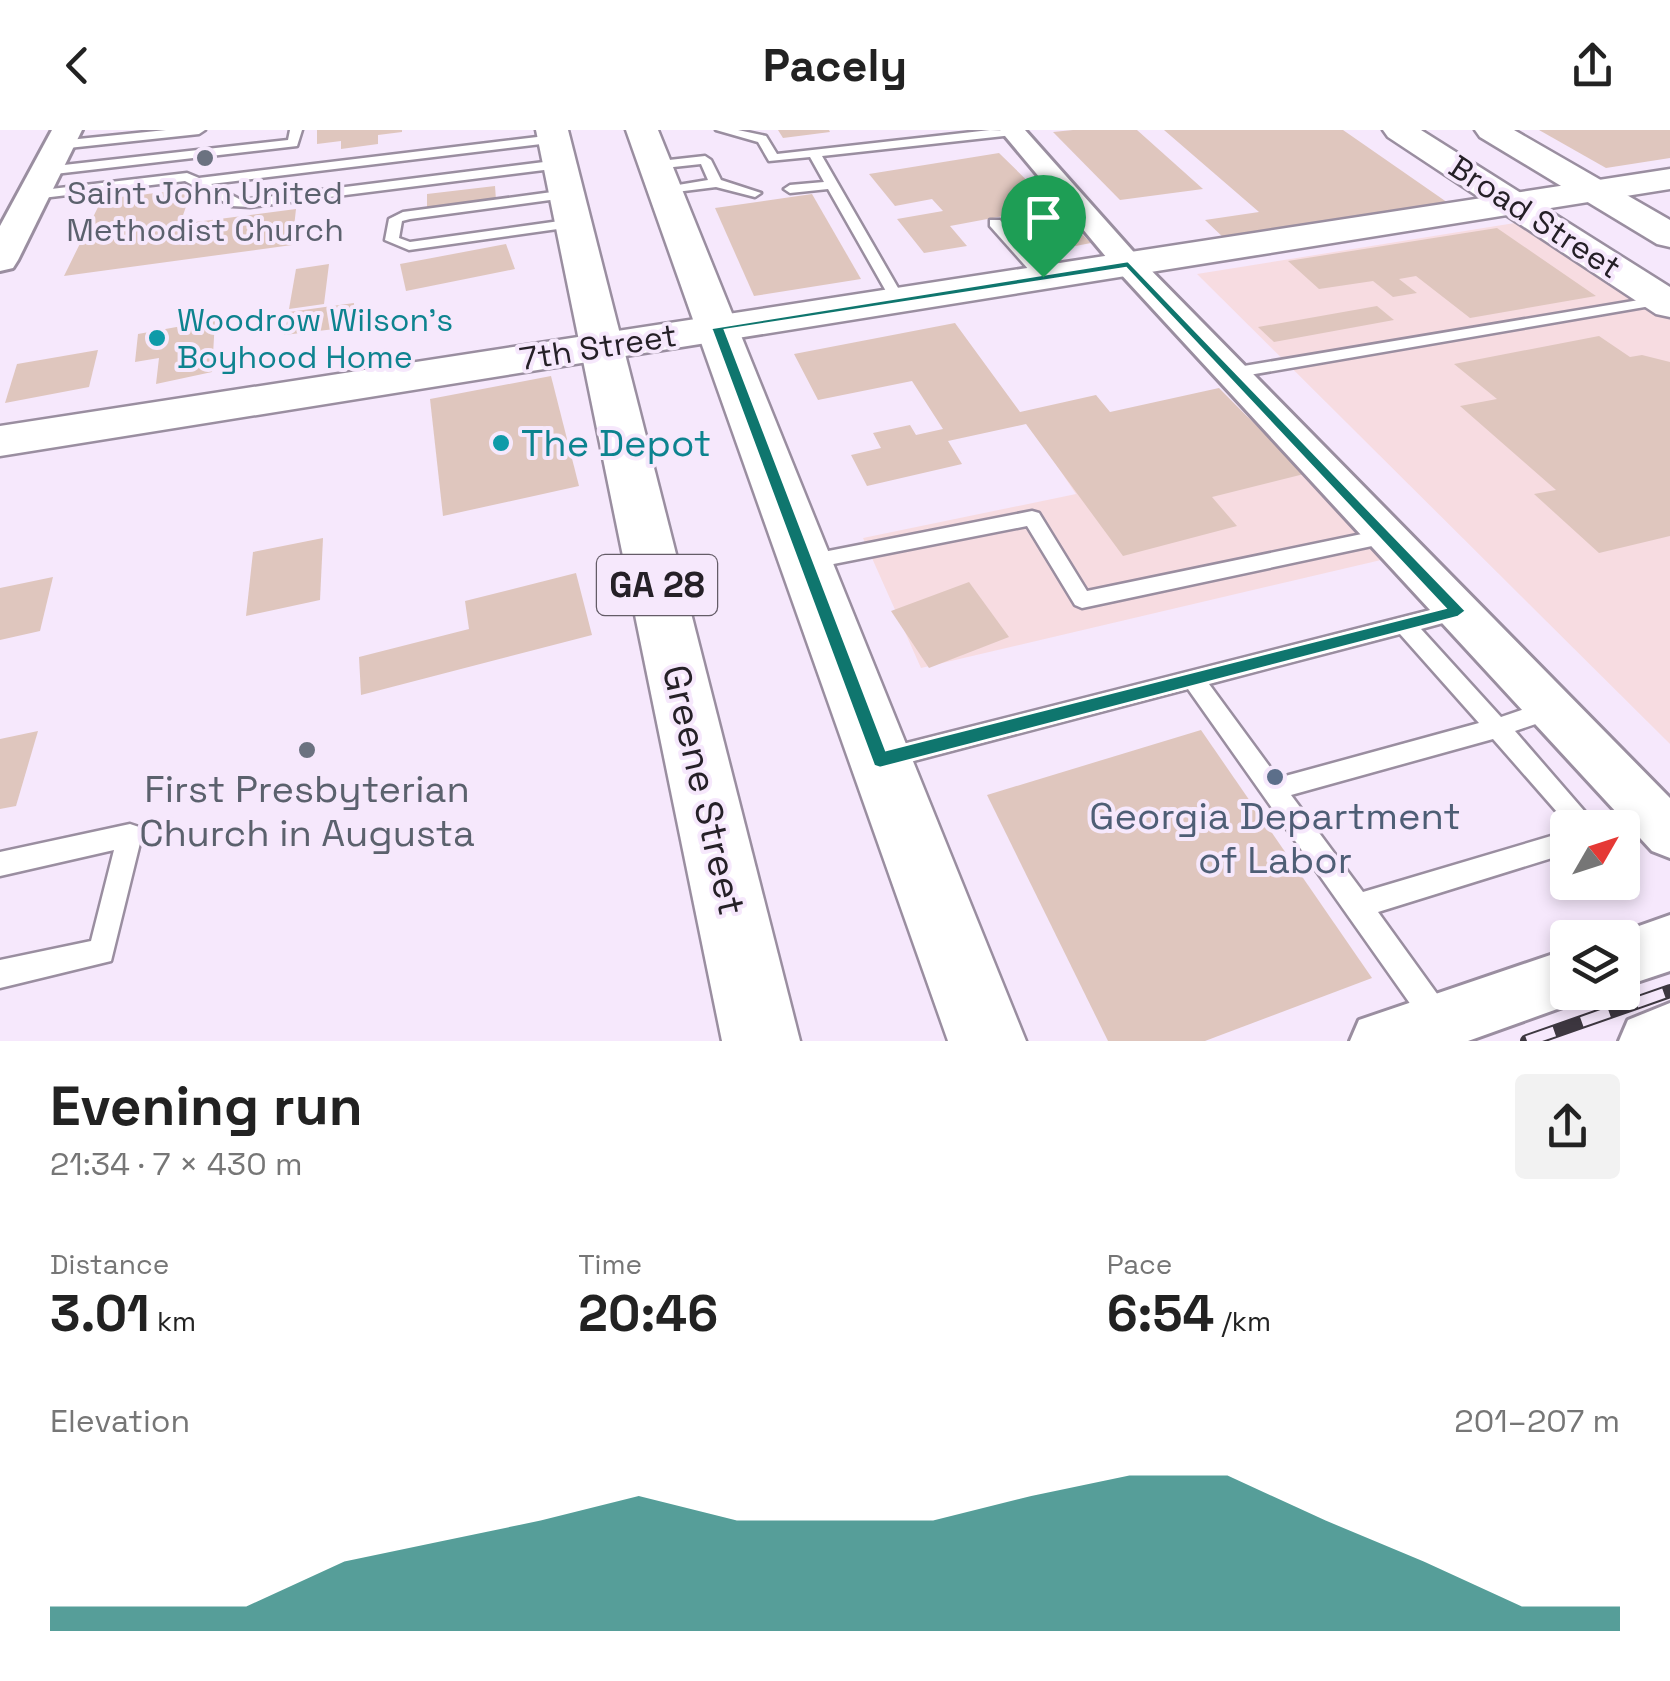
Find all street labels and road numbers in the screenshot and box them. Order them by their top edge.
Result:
street label: Broad Street [1441,147,1629,287]
street label: 7th Street [517,315,679,379]
road number: GA 28 [597,555,717,615]
street label: Greene Street [652,660,756,920]

